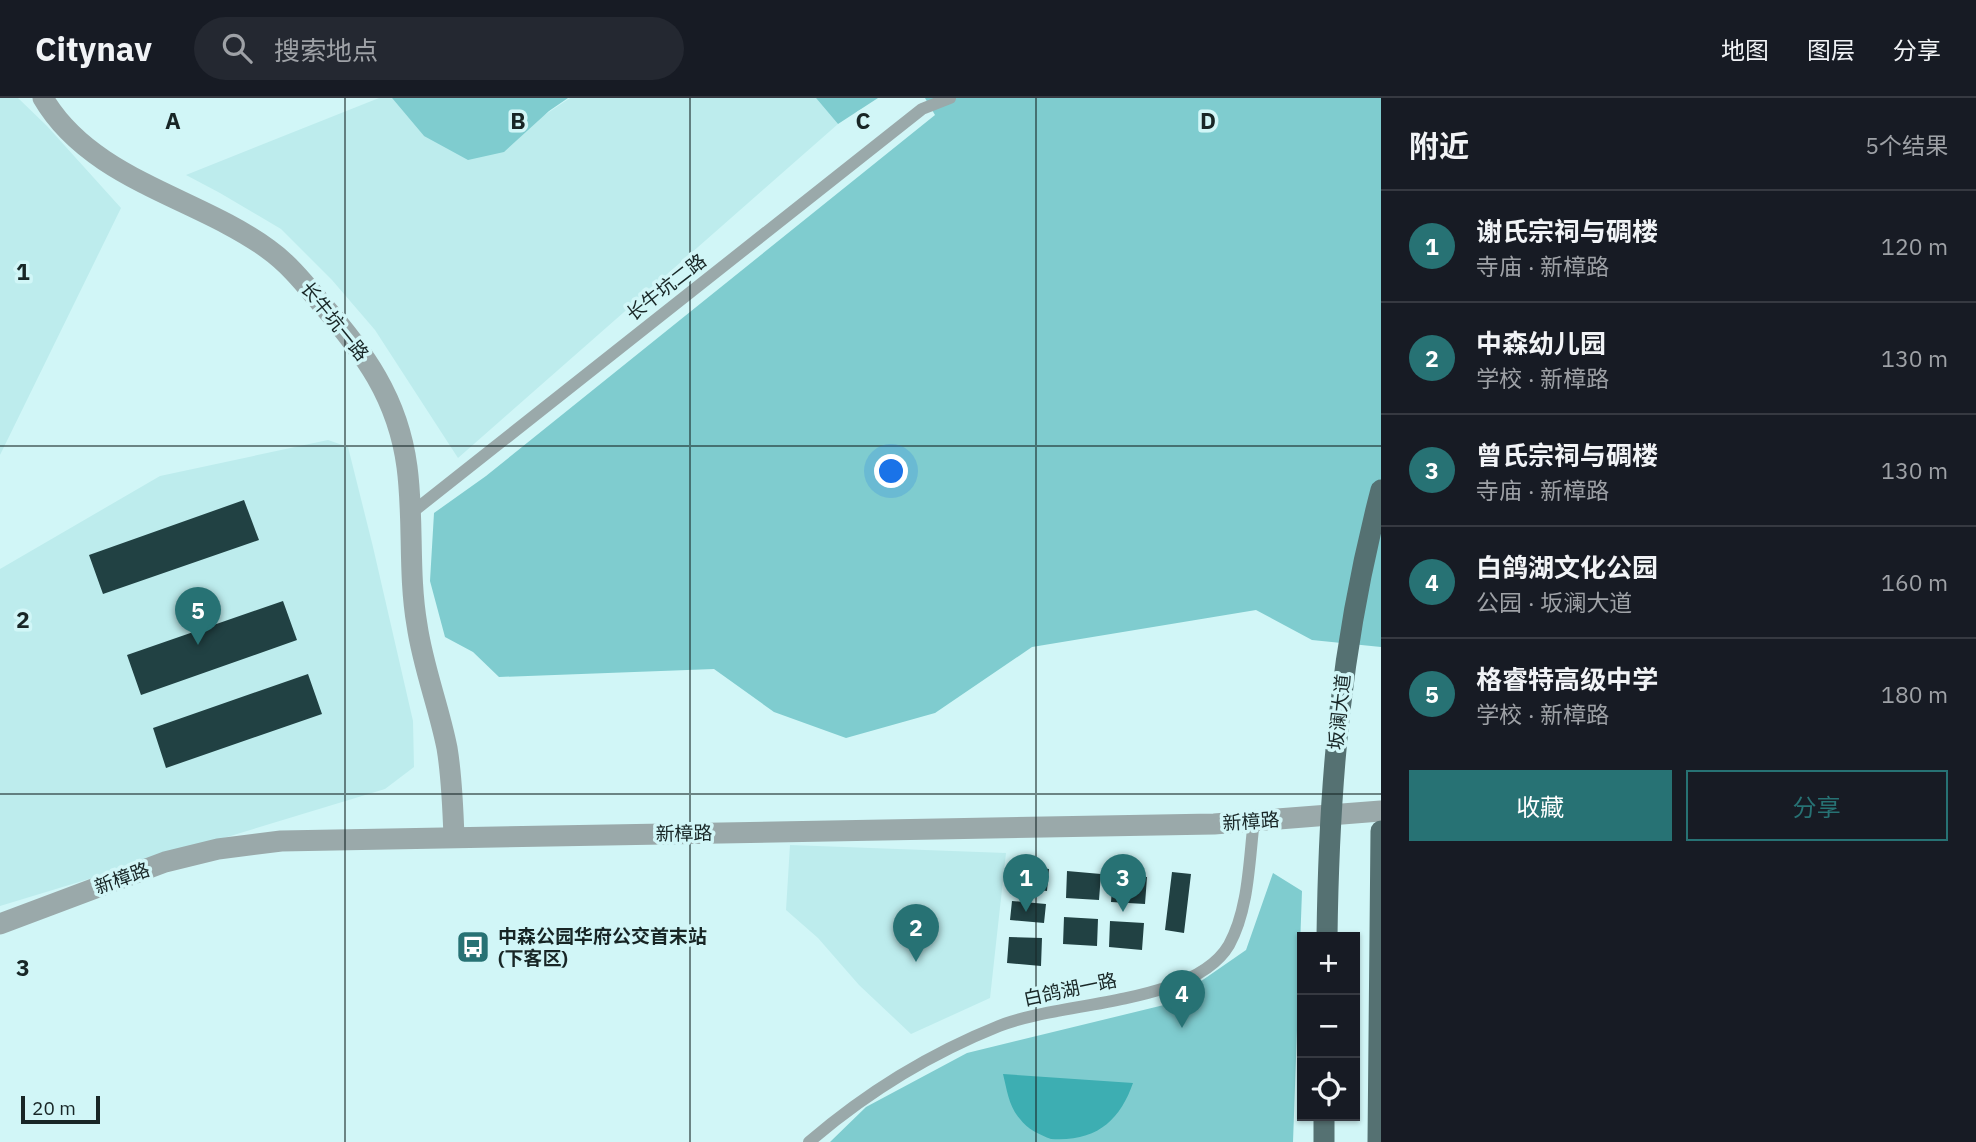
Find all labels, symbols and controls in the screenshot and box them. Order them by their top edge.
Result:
search box [194,17,684,80]
text: Citynav [35,27,152,70]
icon: search [218,29,256,67]
text: 搜索地点 [274,33,378,67]
text: 地图 [1721,34,1769,66]
text: 图层 [1807,34,1855,66]
text: 分享 [1893,34,1941,66]
text: A [165,105,181,135]
text: B [510,105,526,135]
text: C [856,105,871,135]
text: D [1200,105,1216,135]
text: 附近 [1409,126,1469,165]
text: 5个结果 [1865,130,1948,160]
text: 谢氏宗祠与碉楼 [1476,214,1658,248]
text: 1 [1425,231,1439,261]
text: 120 m [1881,231,1948,261]
street label: 长牛坑二路 [621,248,711,326]
text: 寺庙 · 新樟路 [1476,251,1609,281]
text: 1 [16,256,30,286]
street label: 长牛坑一路 [296,277,374,365]
text: 中森幼儿园 [1476,326,1606,360]
text: 2 [1425,343,1439,373]
text: 130 m [1881,343,1948,373]
text: 学校 · 新樟路 [1476,363,1609,393]
text: 曾氏宗祠与碉楼 [1476,438,1658,472]
your location [874,454,908,488]
text: 3 [1425,455,1439,485]
text: 130 m [1881,455,1948,485]
text: 寺庙 · 新樟路 [1476,475,1609,505]
text: 白鸽湖文化公园 [1476,550,1658,584]
text: 4 [1425,567,1439,597]
text: 160 m [1881,567,1948,597]
pin: 5 [175,587,221,645]
text: 公园 · 坂澜大道 [1476,587,1632,617]
text: 2 [16,604,30,634]
text: 格睿特高级中学 [1476,662,1658,696]
street label: 坂澜大道 [1323,673,1355,751]
text: 5 [1425,679,1439,709]
text: 180 m [1881,679,1948,709]
text: 学校 · 新樟路 [1476,699,1609,729]
button: 收藏 [1409,770,1672,841]
button: 分享 [1686,770,1948,841]
street label: 新樟路 [1222,807,1280,835]
street label: 新樟路 [655,821,713,845]
pin: 1 [1003,854,1049,912]
pin: 3 [1100,854,1146,912]
street label: 新樟路 [91,857,153,899]
pin: 2 [893,904,939,962]
place label: 中森公园华府公交首末站 (下客区) [498,924,707,970]
bus stop icon: 中森公园华府公交首末站 (下客区) [454,928,492,966]
map controls [1297,932,1360,1121]
button: + [1297,932,1360,995]
text: 3 [16,952,30,982]
street label: 白鸽湖一路 [1021,967,1119,1011]
pin: 4 [1159,970,1205,1028]
button: − [1297,995,1360,1058]
button: locate [1297,1058,1360,1121]
scale bar [21,1093,100,1125]
text: 20 m [32,1096,76,1120]

